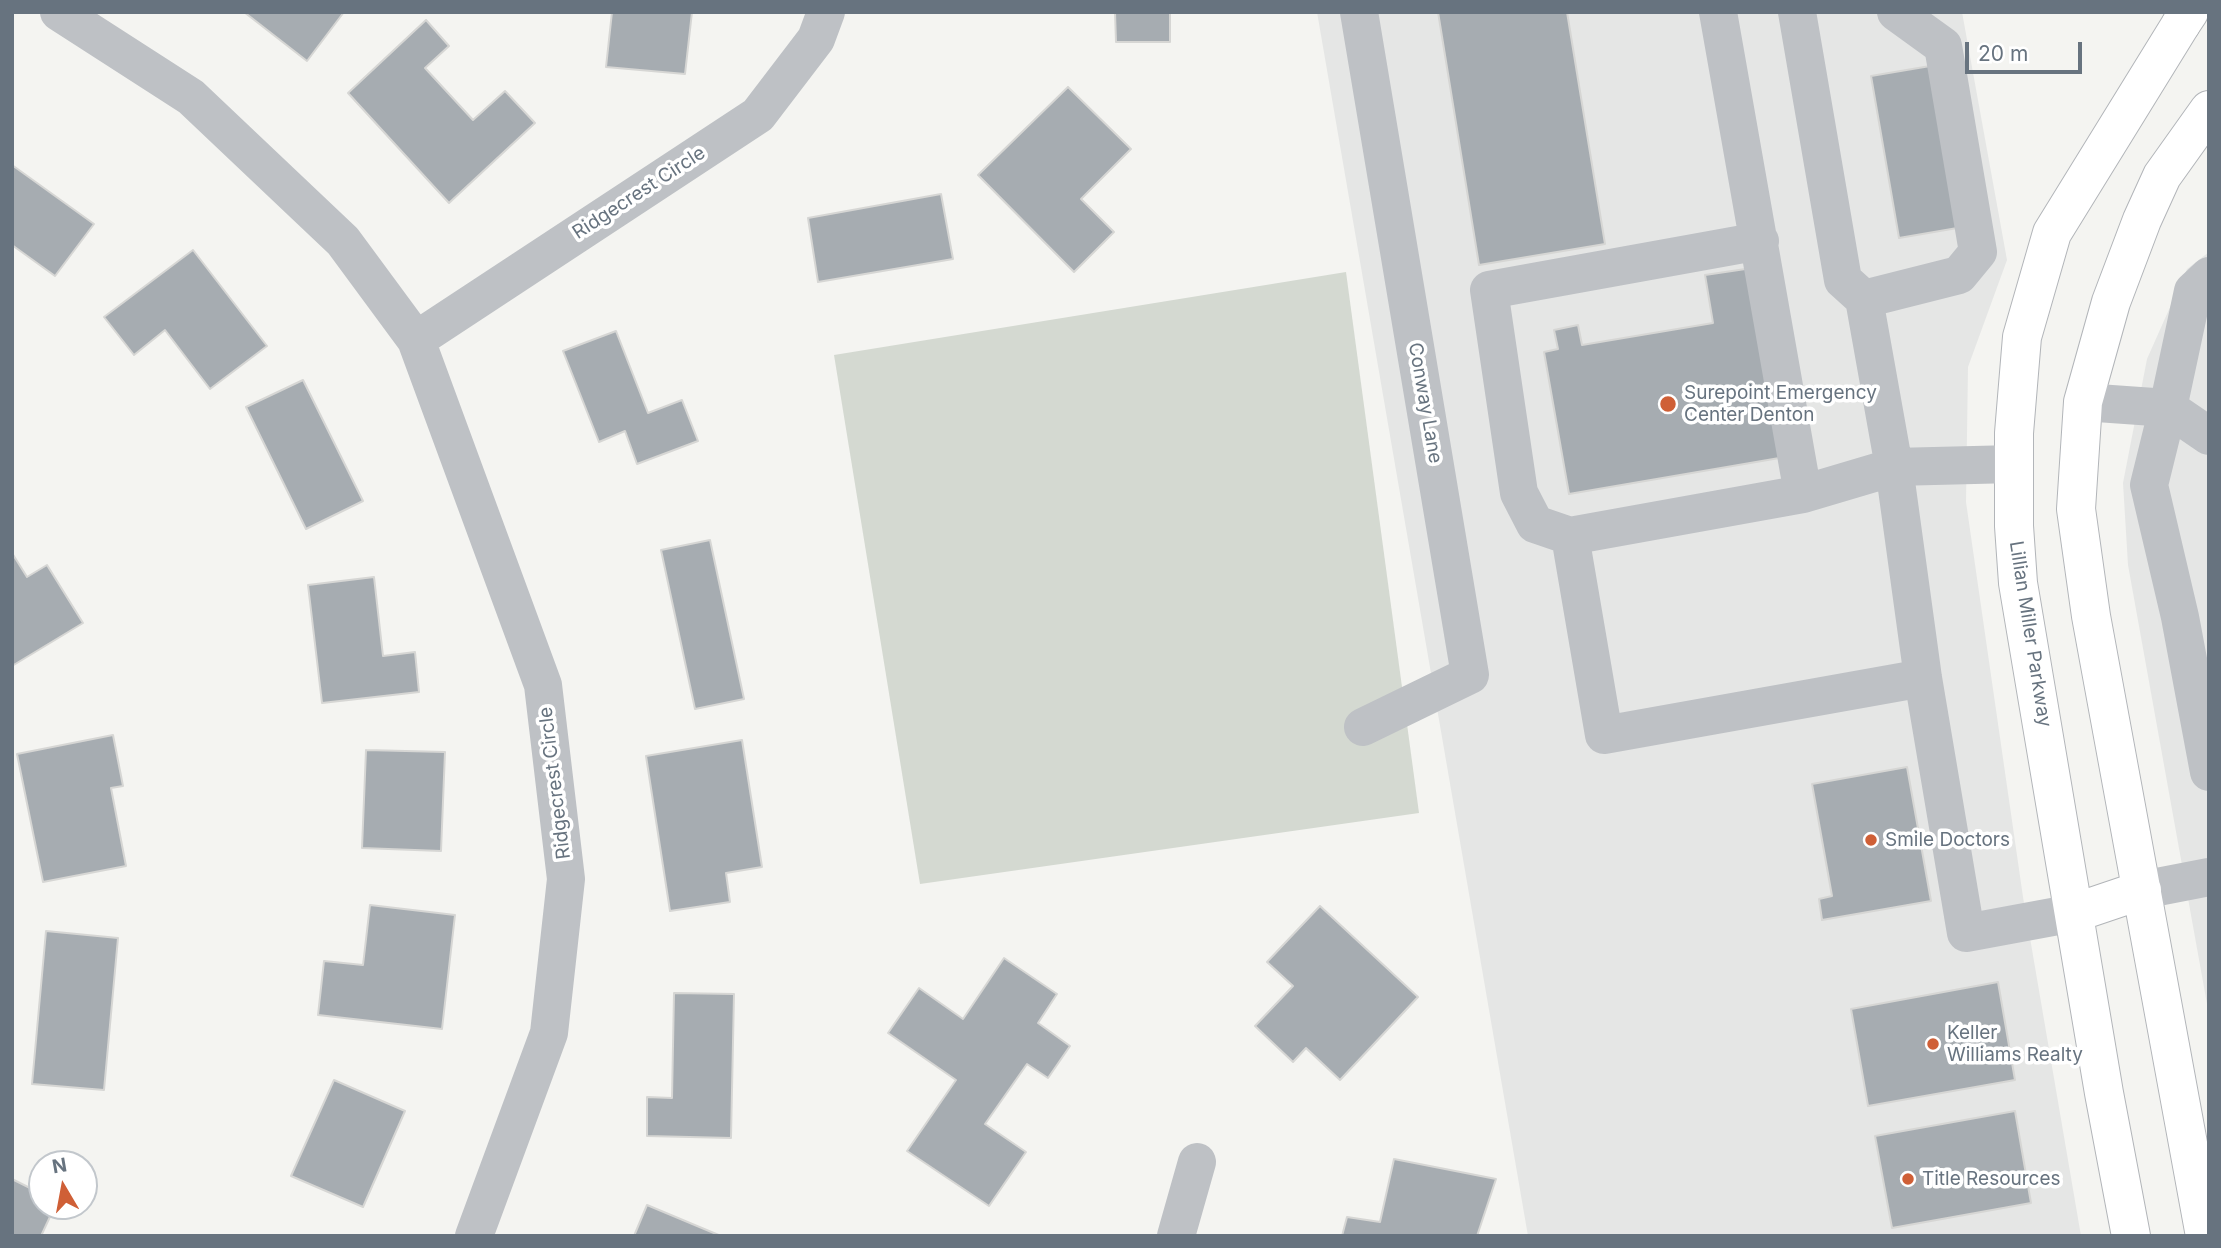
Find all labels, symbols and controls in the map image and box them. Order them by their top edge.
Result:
scale bar [1969,28,2086,72]
text: 20 m [1978,41,2028,66]
street label: Ridgecrest Circle [568,142,710,244]
street label: Conway Lane [1403,341,1447,465]
place label: Surepoint Emergency Center Denton [1684,382,1877,426]
marker: Surepoint Emergency Center Denton [1658,394,1678,414]
street label: Lillian Miller Parkway [2004,539,2056,729]
street label: Ridgecrest Circle [534,705,576,861]
place label: Smile Doctors [1885,829,2010,851]
marker: Smile Doctors [1863,832,1879,848]
place label: Keller Williams Realty [1947,1022,2083,1066]
marker: Keller Williams Realty [1925,1036,1941,1052]
north arrow [28,1150,98,1220]
text: N [50,1153,69,1178]
place label: Title Resources [1922,1168,2061,1190]
marker: Title Resources [1900,1171,1916,1187]

